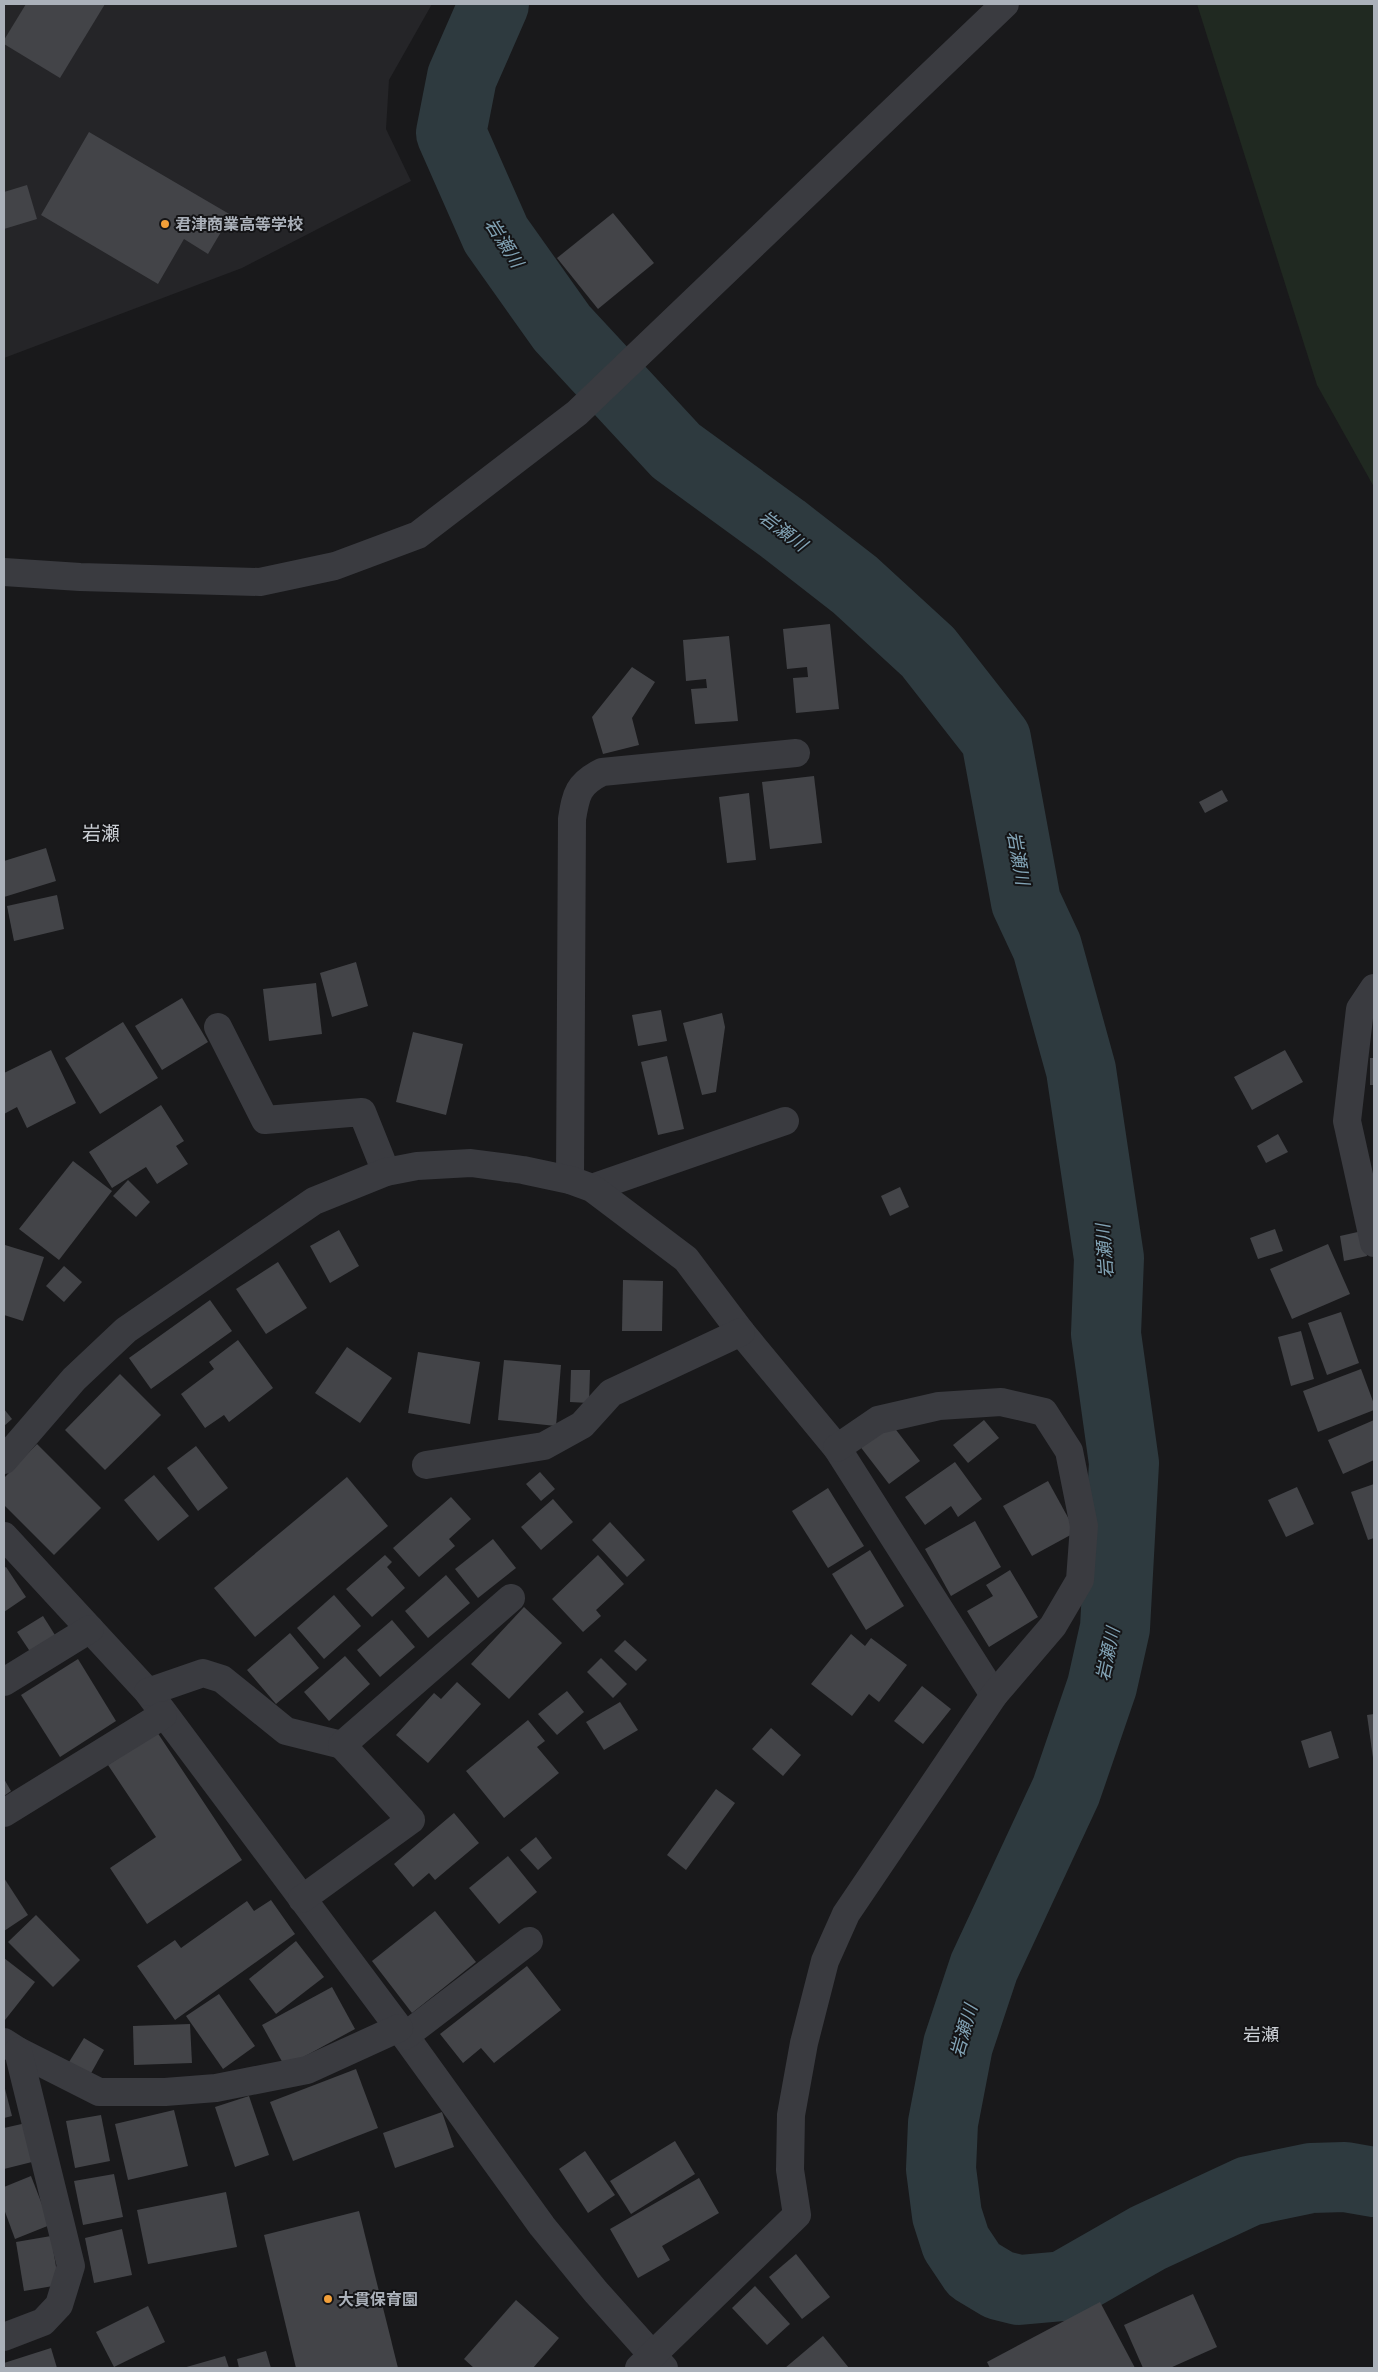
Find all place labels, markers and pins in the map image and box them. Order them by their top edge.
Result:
place label: 君津商業高等学校 [175,214,303,235]
marker: 君津商業高等学校 [159,218,171,230]
place label: 大貫保育園 [338,2289,418,2310]
marker: 大貫保育園 [322,2293,334,2305]

